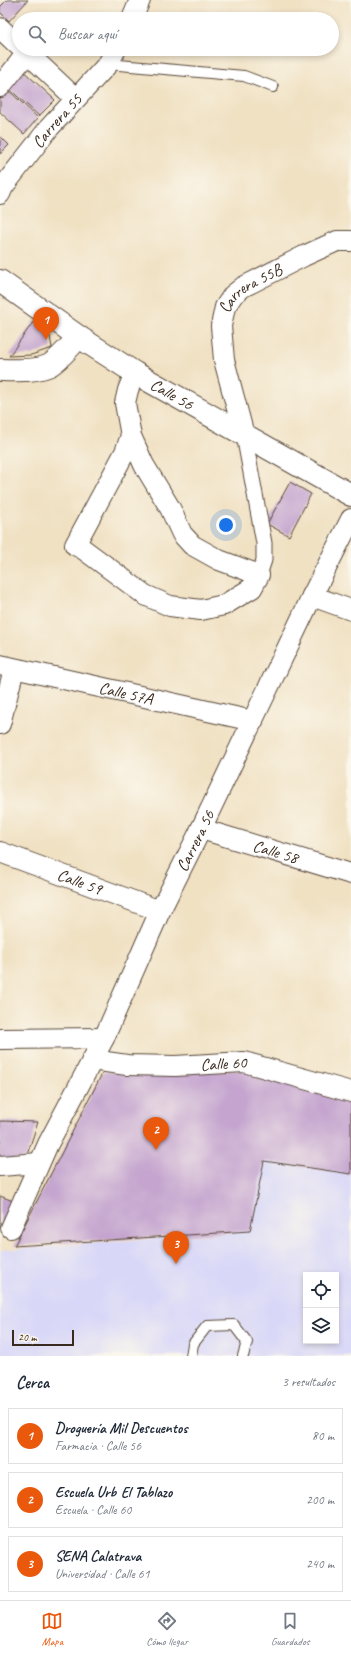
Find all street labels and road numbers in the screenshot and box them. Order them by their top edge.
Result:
street label: Carrera 55 [27,88,87,152]
street label: Carrera 55B [214,259,286,315]
street label: Calle 56 [147,374,198,416]
street label: Calle 57A [97,677,156,710]
street label: Carrera 56 [171,806,220,875]
street label: Calle 58 [250,835,303,869]
street label: Calle 59 [54,864,106,900]
street label: Calle 60 [200,1052,249,1076]

